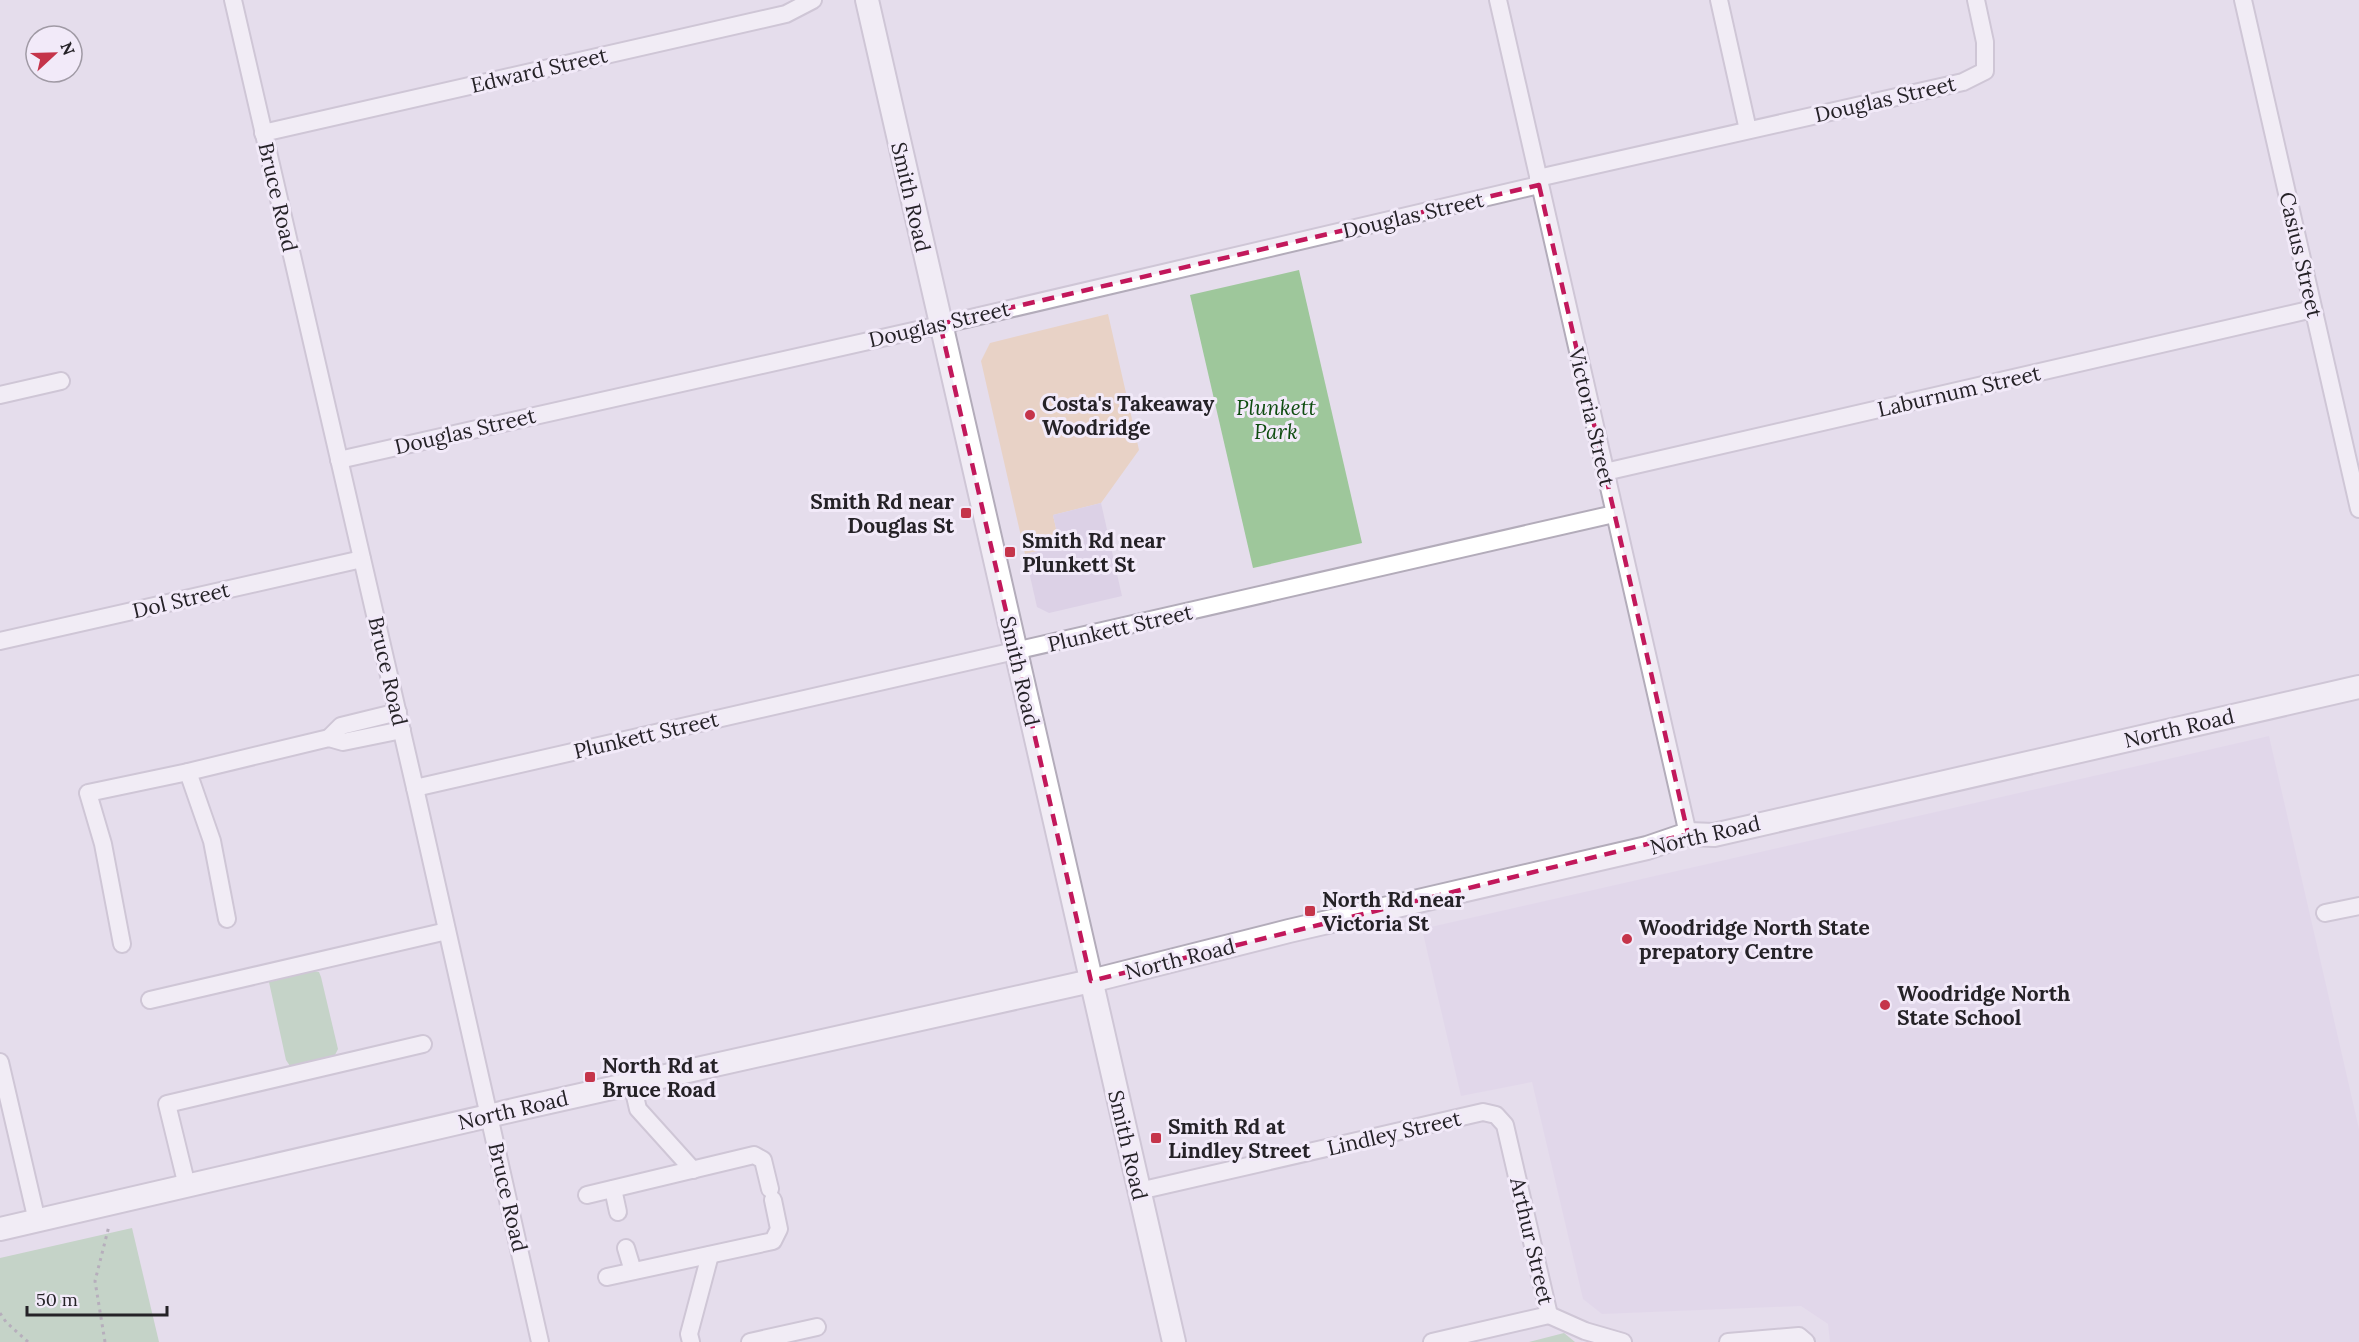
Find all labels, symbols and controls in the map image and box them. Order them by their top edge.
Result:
north arrow [24,24,84,84]
text: N [56,39,79,58]
street label: Edward Street [468,41,611,99]
street label: Douglas Street [1812,69,1959,128]
street label: Bruce Road [252,140,304,254]
street label: Smith Road [885,140,937,254]
street label: Douglas Street [1340,185,1487,244]
street label: Casius Street [2273,189,2329,321]
street label: Douglas Street [866,294,1013,353]
street label: Victoria Street [1563,344,1621,490]
street label: Laburnum Street [1875,359,2044,423]
place label: Costa's Takeaway Woodridge [1042,390,1215,441]
park label: Plunkett Park [1236,394,1316,445]
street label: Douglas Street [392,401,539,460]
marker: Costa's Takeaway Woodridge [1023,408,1037,422]
place label: Smith Rd near Douglas St [810,488,954,539]
marker: Smith Rd near Douglas St [959,506,973,520]
place label: Smith Rd near Plunkett St [1022,527,1166,578]
marker: Smith Rd near Plunkett St [1003,545,1017,559]
street label: Dol Street [130,576,233,624]
street label: Plunkett Street [1045,598,1196,658]
street label: Bruce Road [362,614,414,728]
street label: Smith Road [994,614,1046,728]
street label: North Road [2121,702,2237,754]
street label: Plunkett Street [571,705,722,765]
street label: North Road [1647,809,1763,861]
place label: North Rd near Victoria St [1322,886,1465,937]
marker: North Rd near Victoria St [1303,904,1317,918]
place label: Woodridge North State prepatory Centre [1639,914,1870,965]
street label: North Road [1122,932,1238,986]
marker: Woodridge North State prepatory Centre [1620,932,1634,946]
place label: Woodridge North State School [1897,980,2070,1031]
marker: Woodridge North State School [1878,998,1892,1012]
place label: North Rd at Bruce Road [602,1052,719,1103]
marker: North Rd at Bruce Road [583,1070,597,1084]
street label: North Road [455,1084,571,1136]
street label: Smith Road [1102,1088,1154,1202]
street label: Lindley Street [1324,1104,1464,1162]
place label: Smith Rd at Lindley Street [1168,1113,1311,1164]
marker: Smith Rd at Lindley Street [1149,1131,1163,1145]
street label: Bruce Road [482,1140,534,1254]
street label: Arthur Street [1504,1174,1560,1308]
scale bar [27,1279,166,1317]
text: 50 m [36,1288,78,1311]

